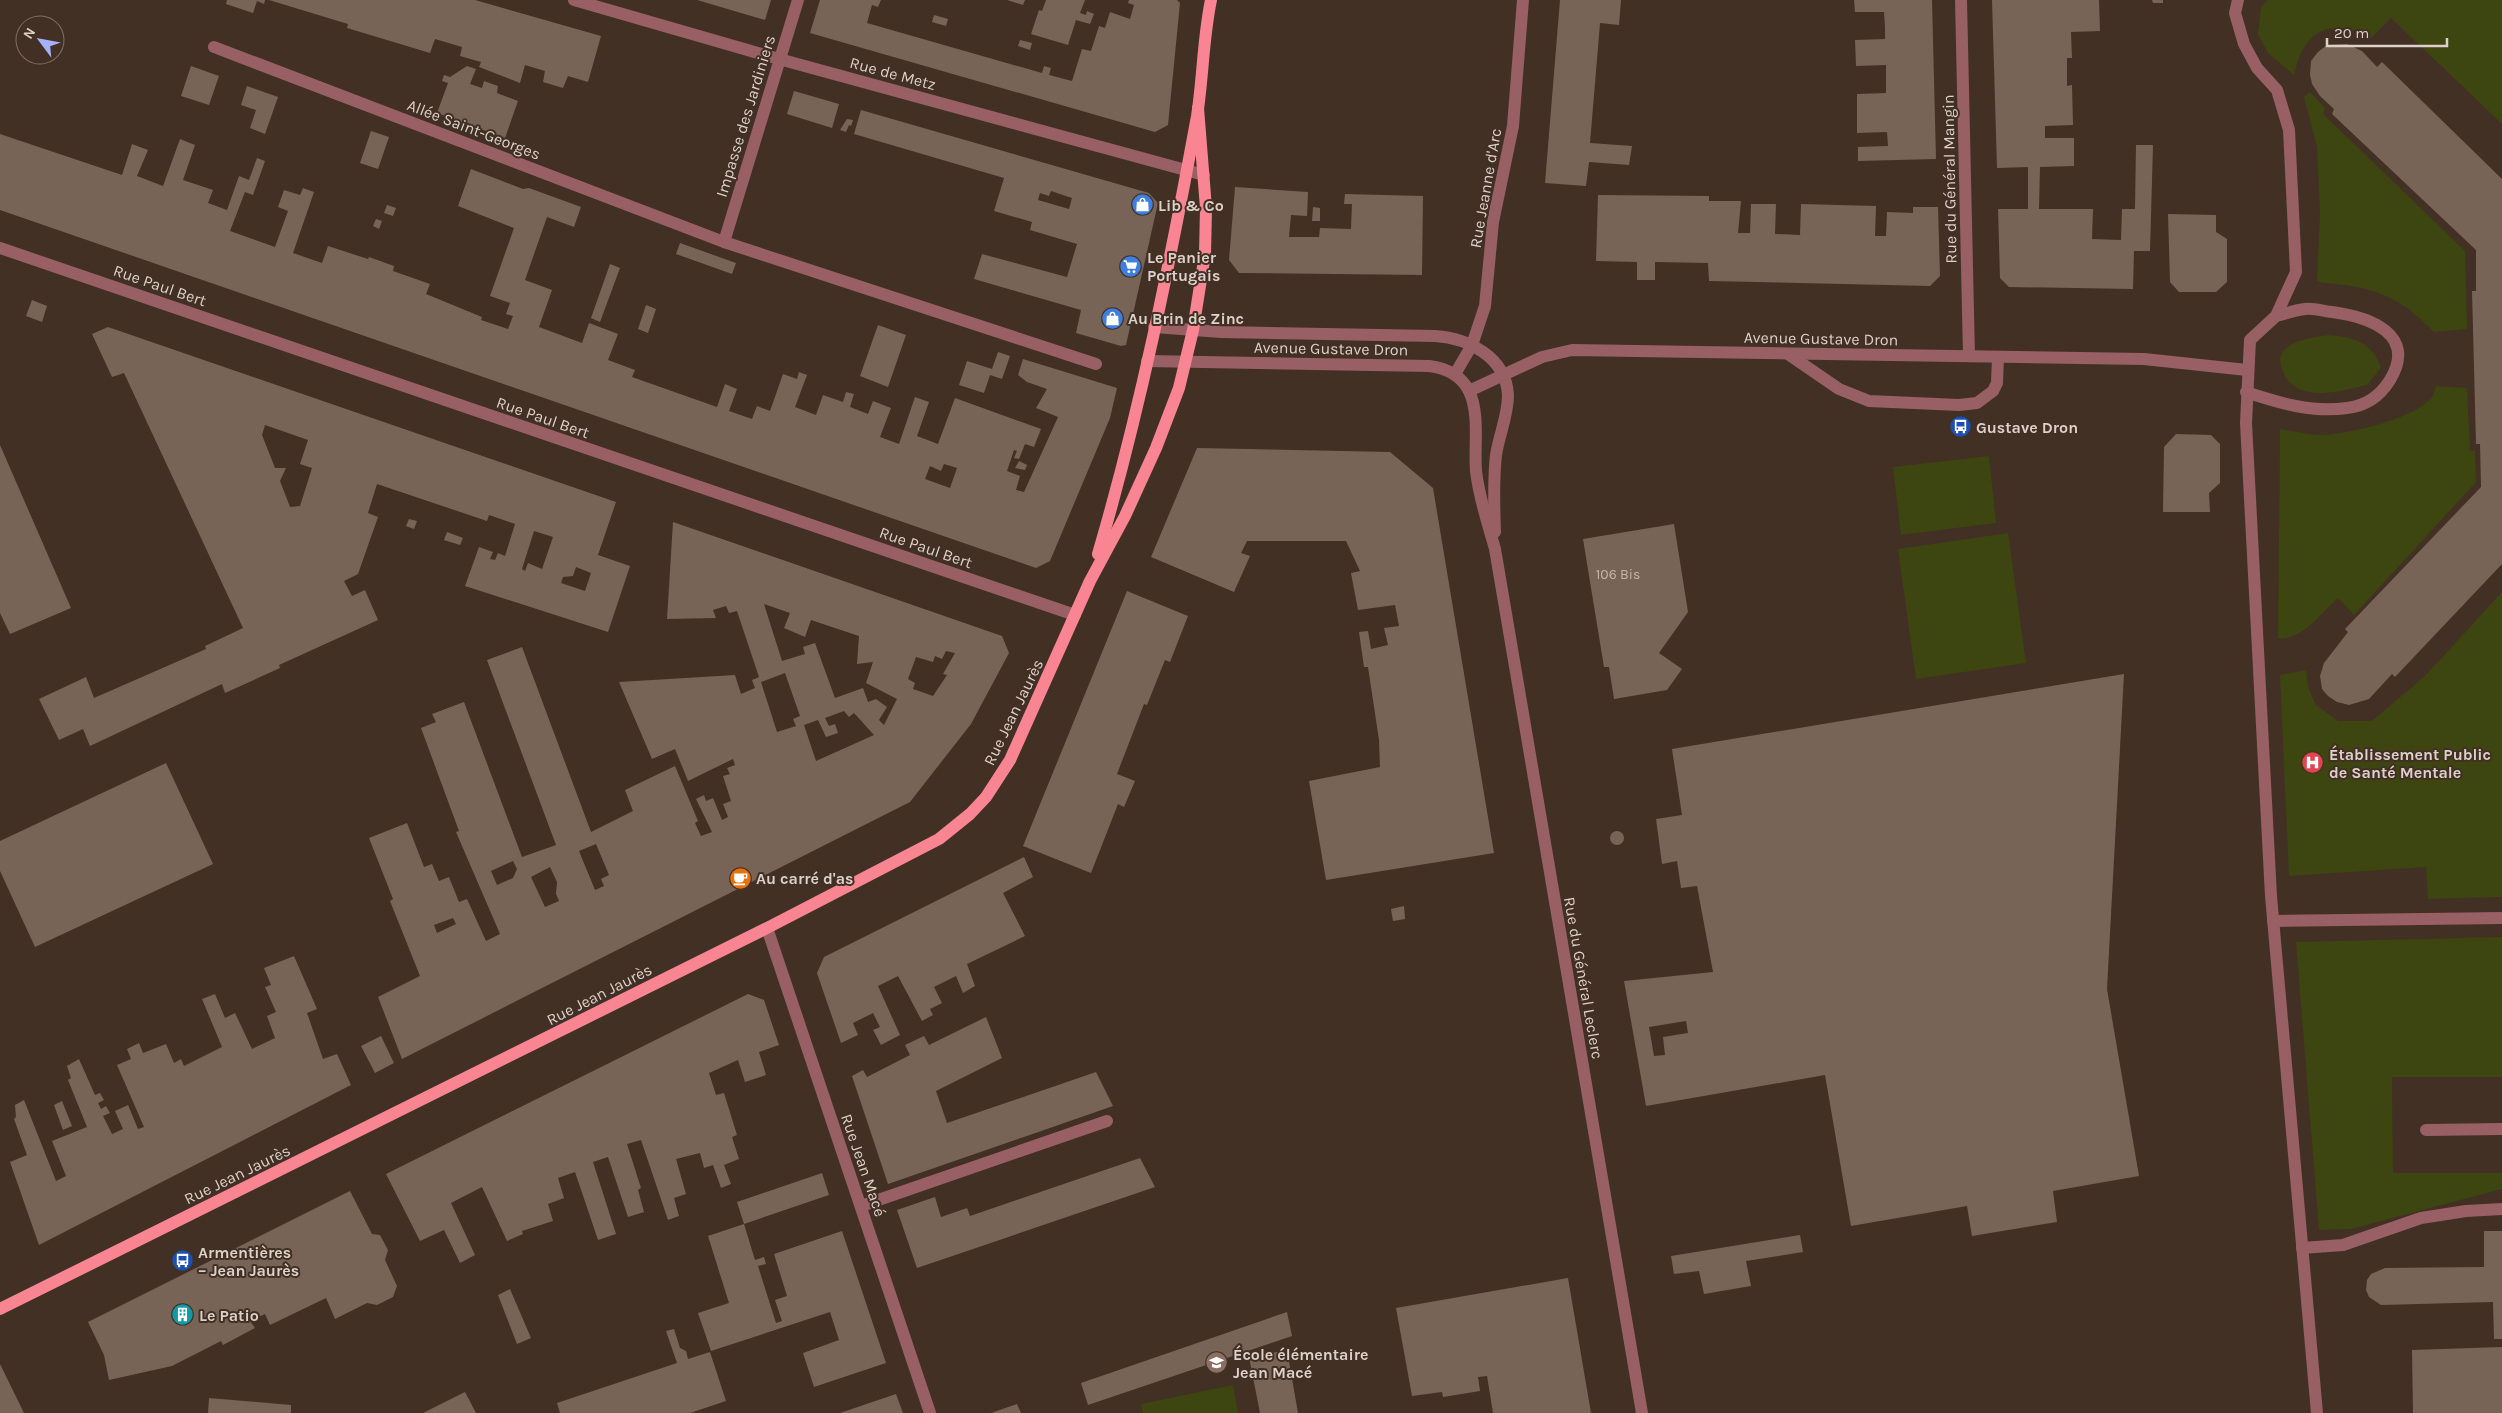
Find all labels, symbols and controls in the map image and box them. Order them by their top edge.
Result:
north arrow [15,15,65,65]
scale bar [2327,15,2447,47]
text: 20 m [2334,24,2369,42]
text: N [20,25,39,42]
street label: Impasse des Jardiniers [712,33,779,199]
street label: Rue de Metz [848,53,938,94]
street label: Rue du Général Mangin [1939,94,1960,264]
street label: Allée Saint-Georges [404,95,543,164]
street label: Rue Jeanne d'Arc [1466,127,1505,249]
shop icon: Lib & Co [1130,193,1154,217]
place label: Lib & Co [1158,196,1224,215]
place label: Le Panier Portugais [1147,248,1220,285]
supermarket icon: Le Panier Portugais [1119,254,1143,278]
street label: Rue Paul Bert [111,261,209,310]
shop icon: Au Brin de Zinc [1100,306,1124,330]
place label: Au Brin de Zinc [1128,309,1244,328]
street label: Avenue Gustave Dron [1744,328,1898,349]
street label: Avenue Gustave Dron [1254,338,1408,359]
street label: Rue Paul Bert [494,393,592,442]
bus stop icon: Gustave Dron [1948,415,1972,439]
place label: Gustave Dron [1976,418,2078,437]
street label: Rue Paul Bert [877,523,975,572]
house number: 106 Bis [1596,566,1640,583]
street label: Rue Jean Jaurès [980,656,1047,768]
place label: Établissement Public de Santé Mentale [2329,745,2491,782]
hospital icon: Établissement Public de Santé Mentale [2301,751,2325,775]
cafe icon: Au carré d'as [728,866,752,890]
place label: Au carré d'as [756,869,854,888]
street label: Rue du Général Leclerc [1560,895,1607,1061]
street label: Rue Jean Jaurès [543,960,655,1029]
street label: Rue Jean Macé [837,1111,890,1219]
street label: Rue Jean Jaurès [181,1141,293,1208]
place label: Armentières – Jean Jaurès [198,1243,299,1280]
bus stop icon: Armentières – Jean Jaurès [170,1249,194,1273]
building icon: Le Patio [171,1303,195,1327]
place label: Le Patio [199,1306,259,1325]
place label: École élémentaire Jean Macé [1233,1345,1368,1382]
school or university icon: École élémentaire Jean Macé [1205,1351,1229,1375]

